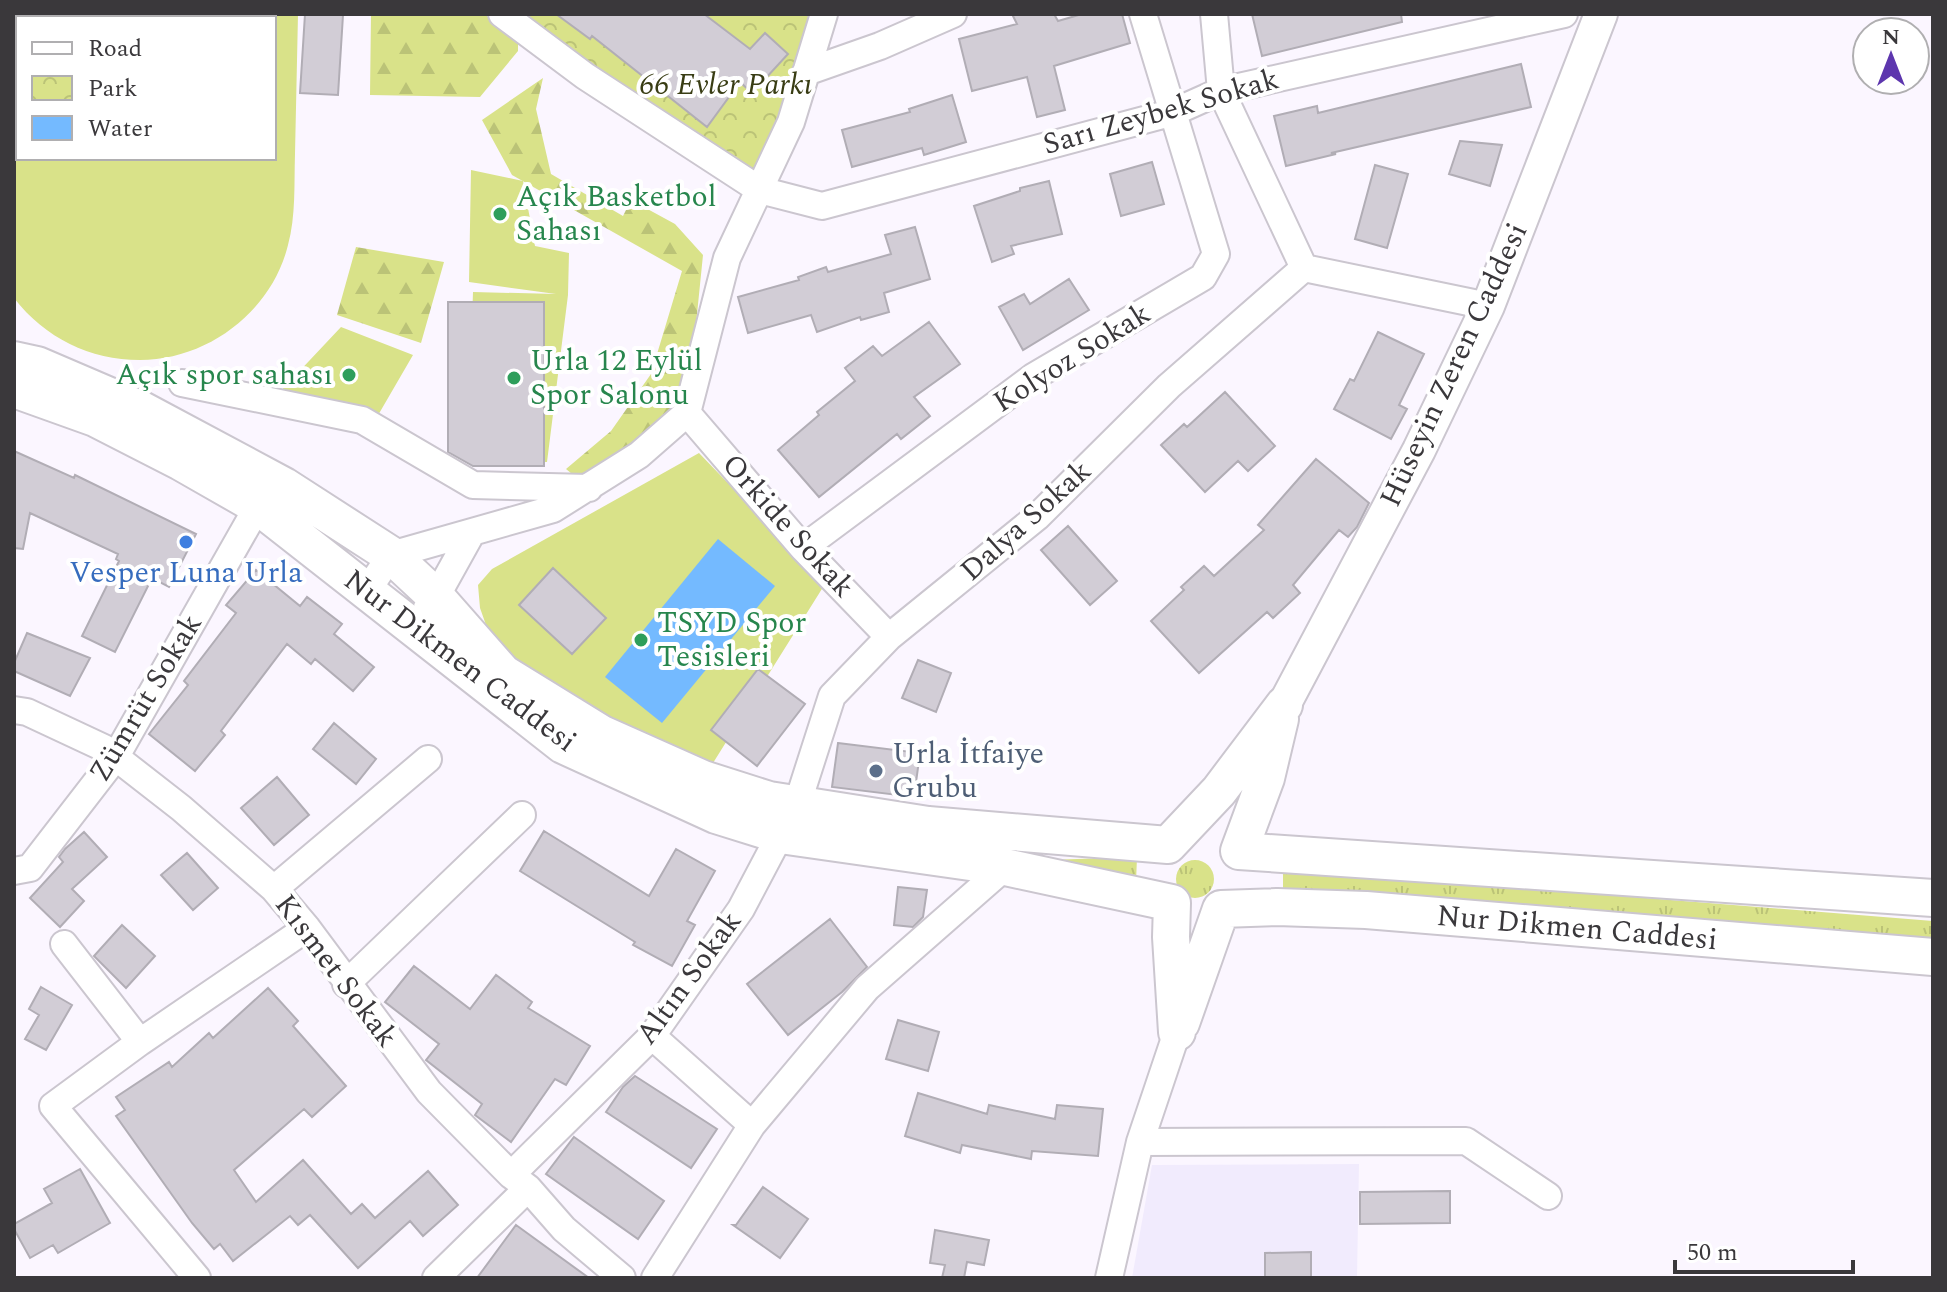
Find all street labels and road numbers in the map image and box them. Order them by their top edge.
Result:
street label: Sarı Zeybek Sokak [1038,56,1284,168]
street label: Hüseyin Zeren Caddesi [1368,215,1540,515]
street label: Kolyoz Sokak [984,291,1160,425]
street label: Orkide Sokak [710,443,866,609]
street label: Dalya Sokak [950,449,1102,593]
street label: Nur Dikmen Caddesi [334,558,586,764]
street label: Zümrüt Sokak [78,605,214,791]
street label: Kısmet Sokak [263,884,409,1058]
street label: Nur Dikmen Caddesi [1435,893,1719,963]
street label: Altın Sokak [624,901,754,1055]

